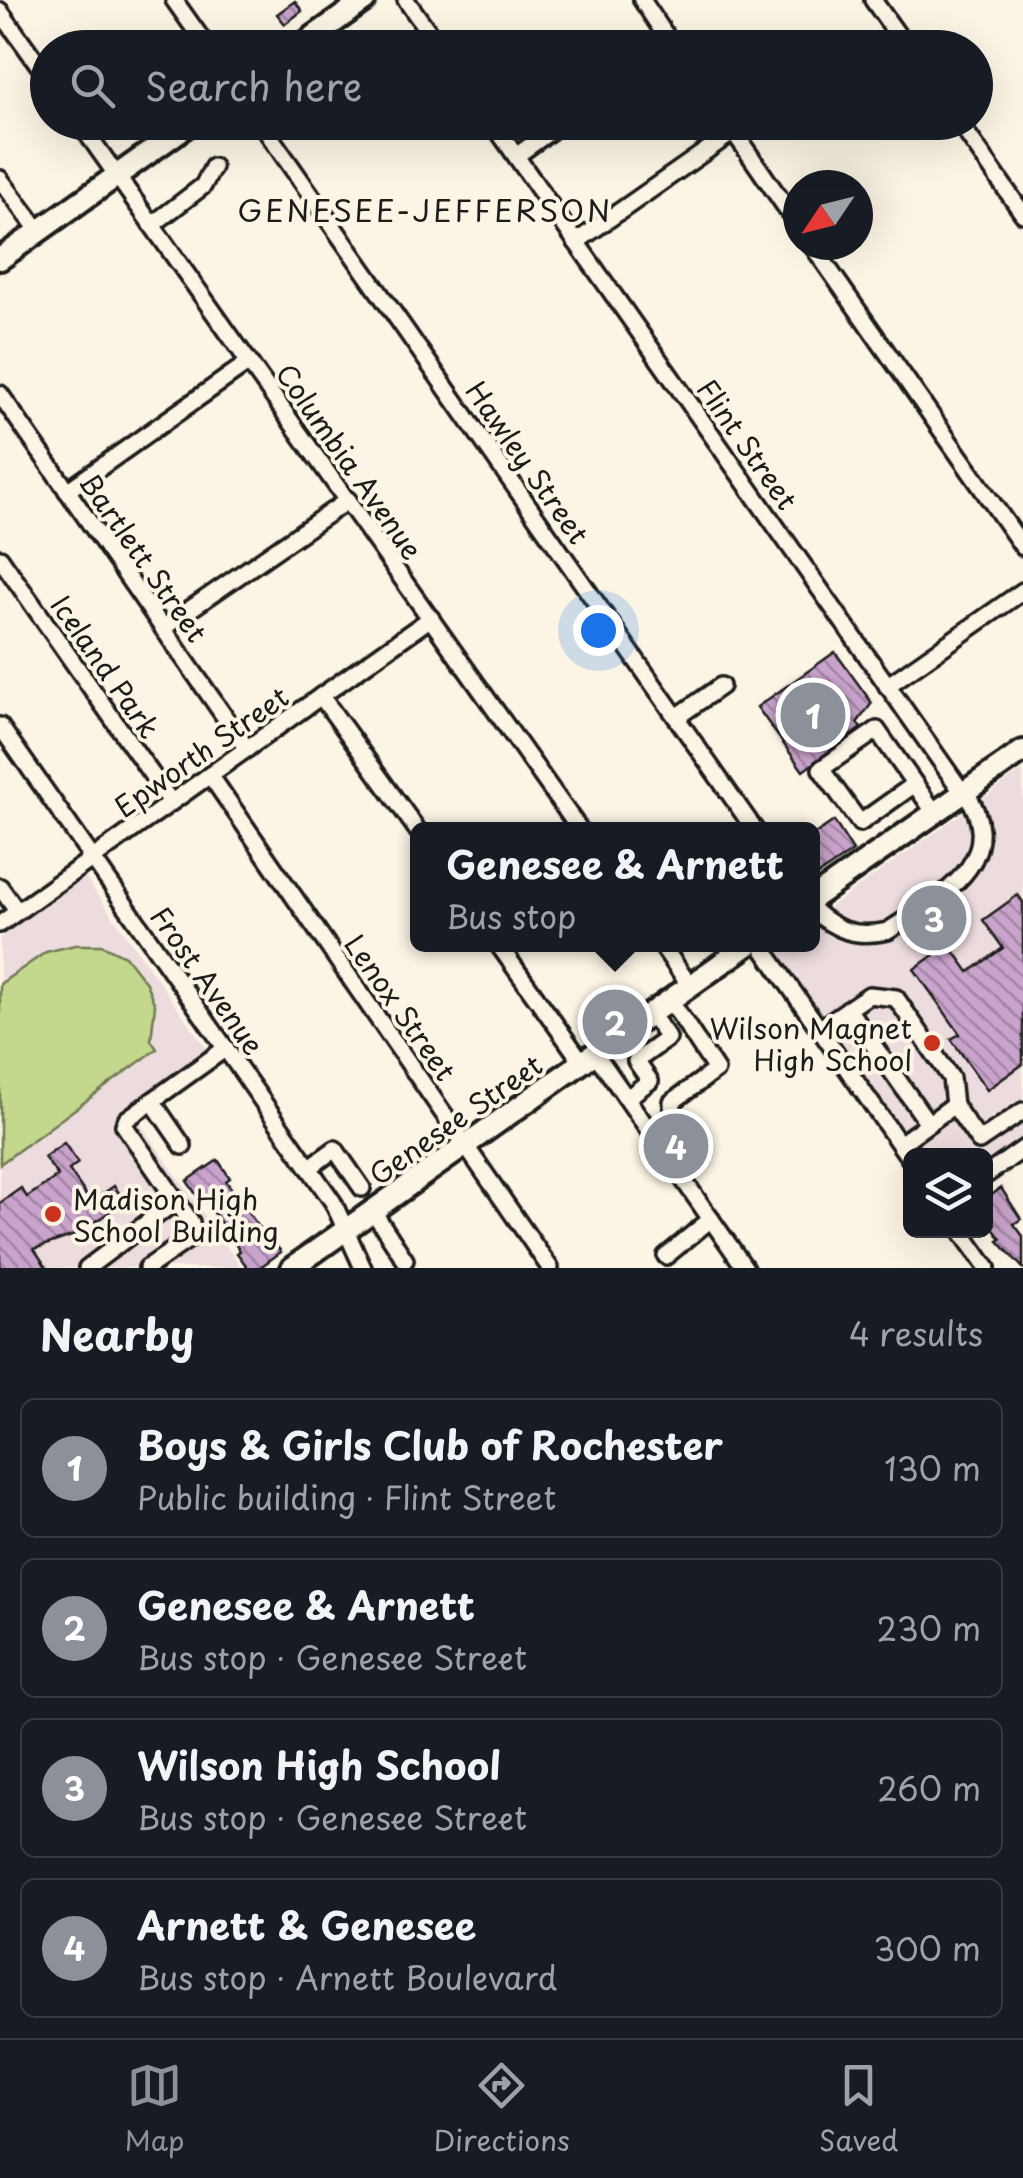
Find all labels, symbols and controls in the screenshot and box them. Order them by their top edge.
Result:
search box [30,30,993,140]
text: Search here [145,57,362,114]
icon: search [65,58,120,113]
north arrow [783,170,873,260]
district label: GENESEE-JEFFERSON [237,187,613,232]
street label: Columbia Avenue [266,354,434,568]
street label: Flint Street [687,370,809,518]
street label: Hawley Street [456,372,600,552]
street label: Bartlett Street [70,463,218,651]
street label: Iceland Park [41,586,171,746]
your location [573,605,624,656]
street label: Epworth Street [105,675,297,827]
pin: 1 [780,678,846,752]
popup [410,822,820,952]
text: Genesee & Arnett [446,835,784,892]
pin: 3 [902,880,966,956]
text: Bus stop [446,892,576,940]
street label: Frost Avenue [141,897,275,1063]
street label: Lenox Street [335,925,467,1089]
pin: 2 [582,984,648,1060]
place label: Wilson Magnet High School [710,1006,912,1081]
marker: Wilson Magnet High School [921,1032,943,1054]
street label: Genesee Street [359,1043,551,1195]
pin: 4 [644,1108,708,1184]
map controls [903,1148,993,1238]
button: layers [903,1148,993,1238]
place label: Madison High School Building [73,1177,279,1252]
marker: Madison High School Building [42,1203,64,1225]
text: Nearby [40,1302,194,1365]
text: 4 results [849,1309,983,1357]
text: Boys & Girls Club of Rochester [137,1416,723,1473]
text: 1 [67,1444,82,1492]
text: 130 m [884,1444,981,1492]
text: Public building · Flint Street [137,1473,556,1521]
text: Genesee & Arnett [137,1576,475,1633]
text: 2 [63,1604,86,1652]
text: 230 m [876,1604,981,1652]
text: Bus stop · Genesee Street [137,1633,527,1681]
text: Wilson High School [137,1736,501,1793]
text: 3 [64,1764,85,1812]
text: 260 m [877,1764,981,1812]
text: Bus stop · Genesee Street [137,1793,527,1841]
text: Arnett & Genesee [137,1896,476,1953]
text: 4 [64,1924,85,1972]
text: 300 m [873,1924,981,1972]
text: Bus stop · Arnett Boulevard [137,1953,557,2001]
tab: Map [125,2058,184,2161]
tab: Directions [434,2058,570,2161]
tab: Saved [819,2058,898,2161]

